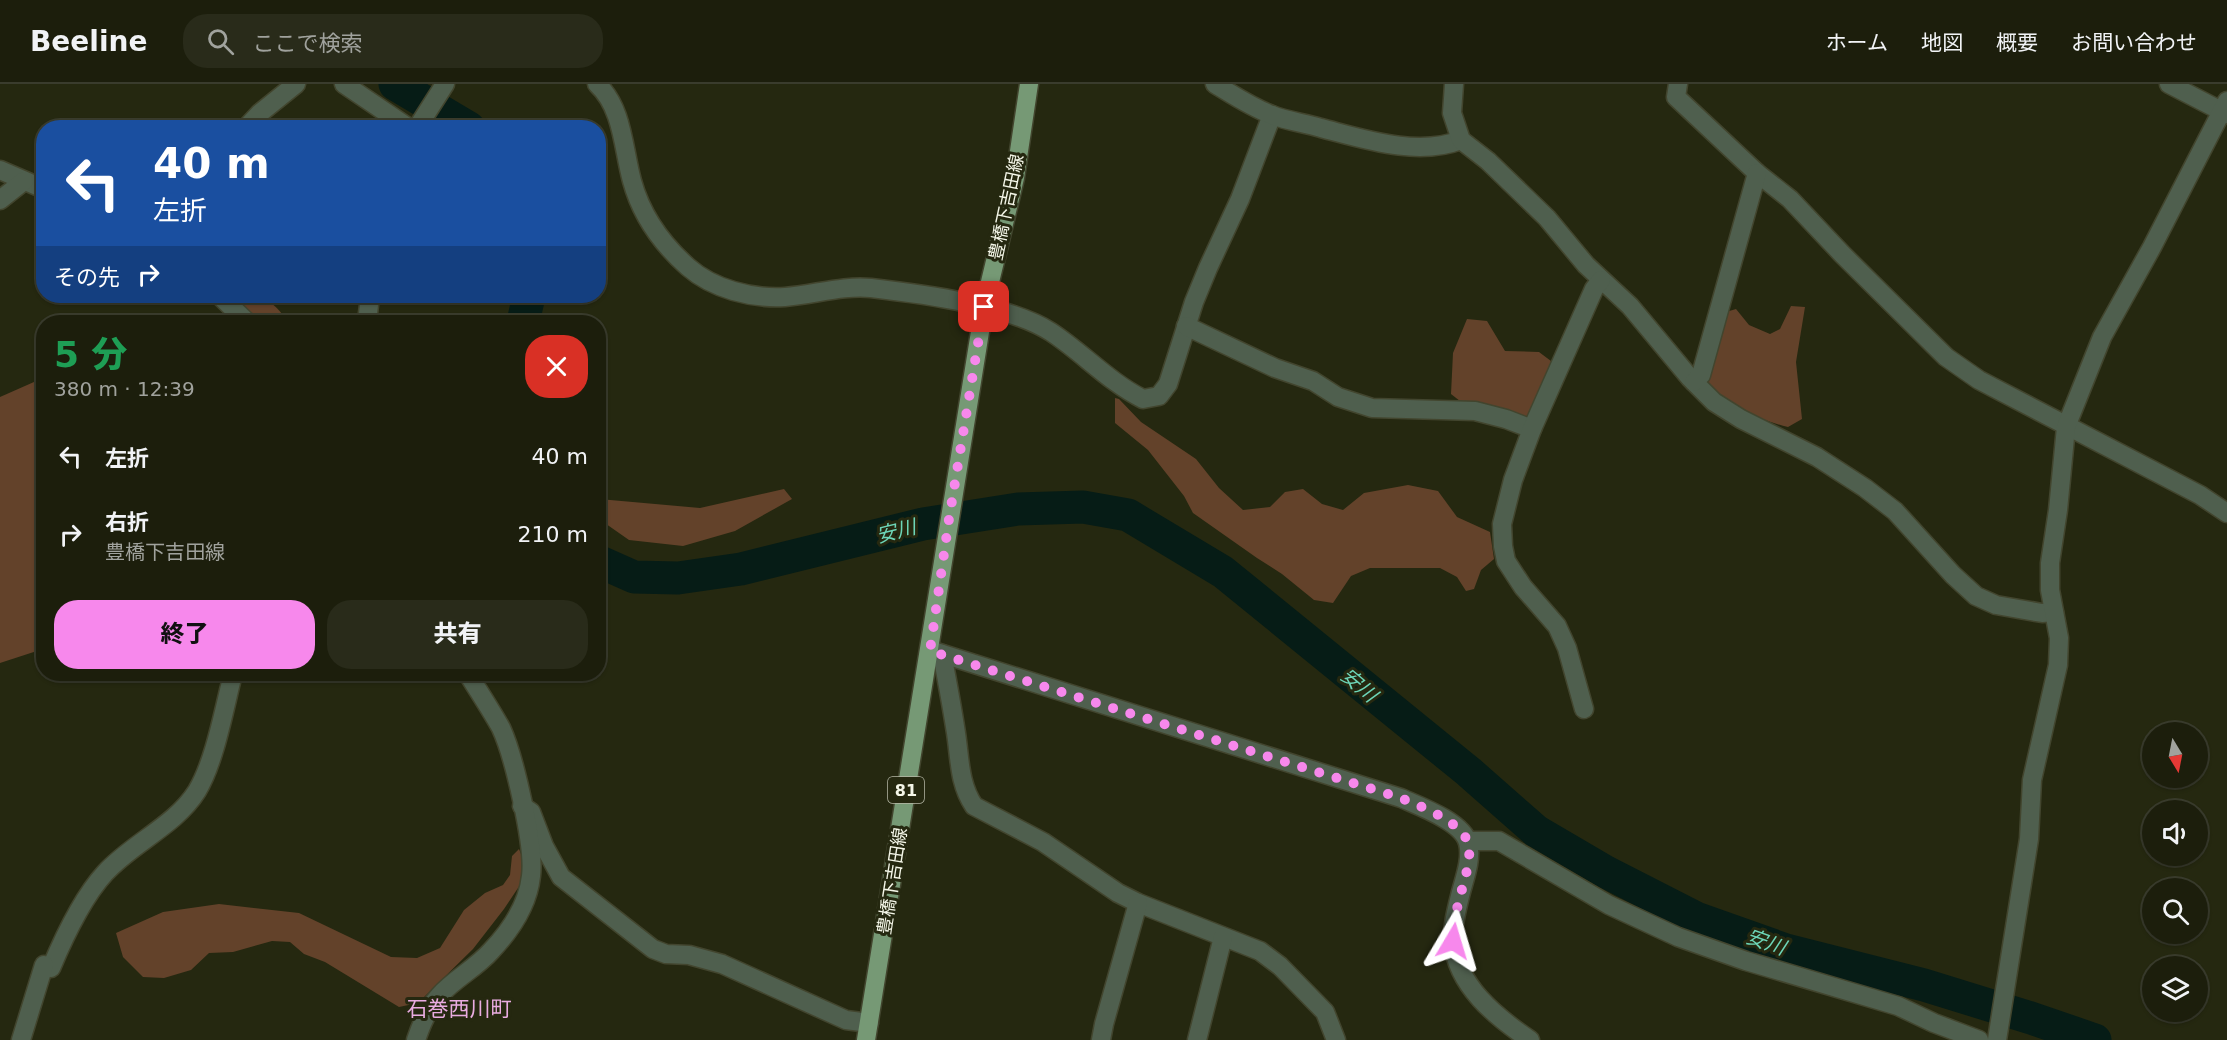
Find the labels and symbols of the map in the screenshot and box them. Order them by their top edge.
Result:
street label: 豊橋下吉田線 [985,152,1027,262]
pin [958,281,1009,332]
water label: 安川 [874,514,920,547]
water label: 安川 [1336,663,1384,708]
north arrow [2142,722,2208,788]
road number: 81 [888,777,924,803]
street label: 豊橋下吉田線 [873,826,911,936]
position arrow [1421,909,1485,973]
water label: 安川 [1743,924,1791,961]
district label: 石巻西川町 [407,997,512,1021]

